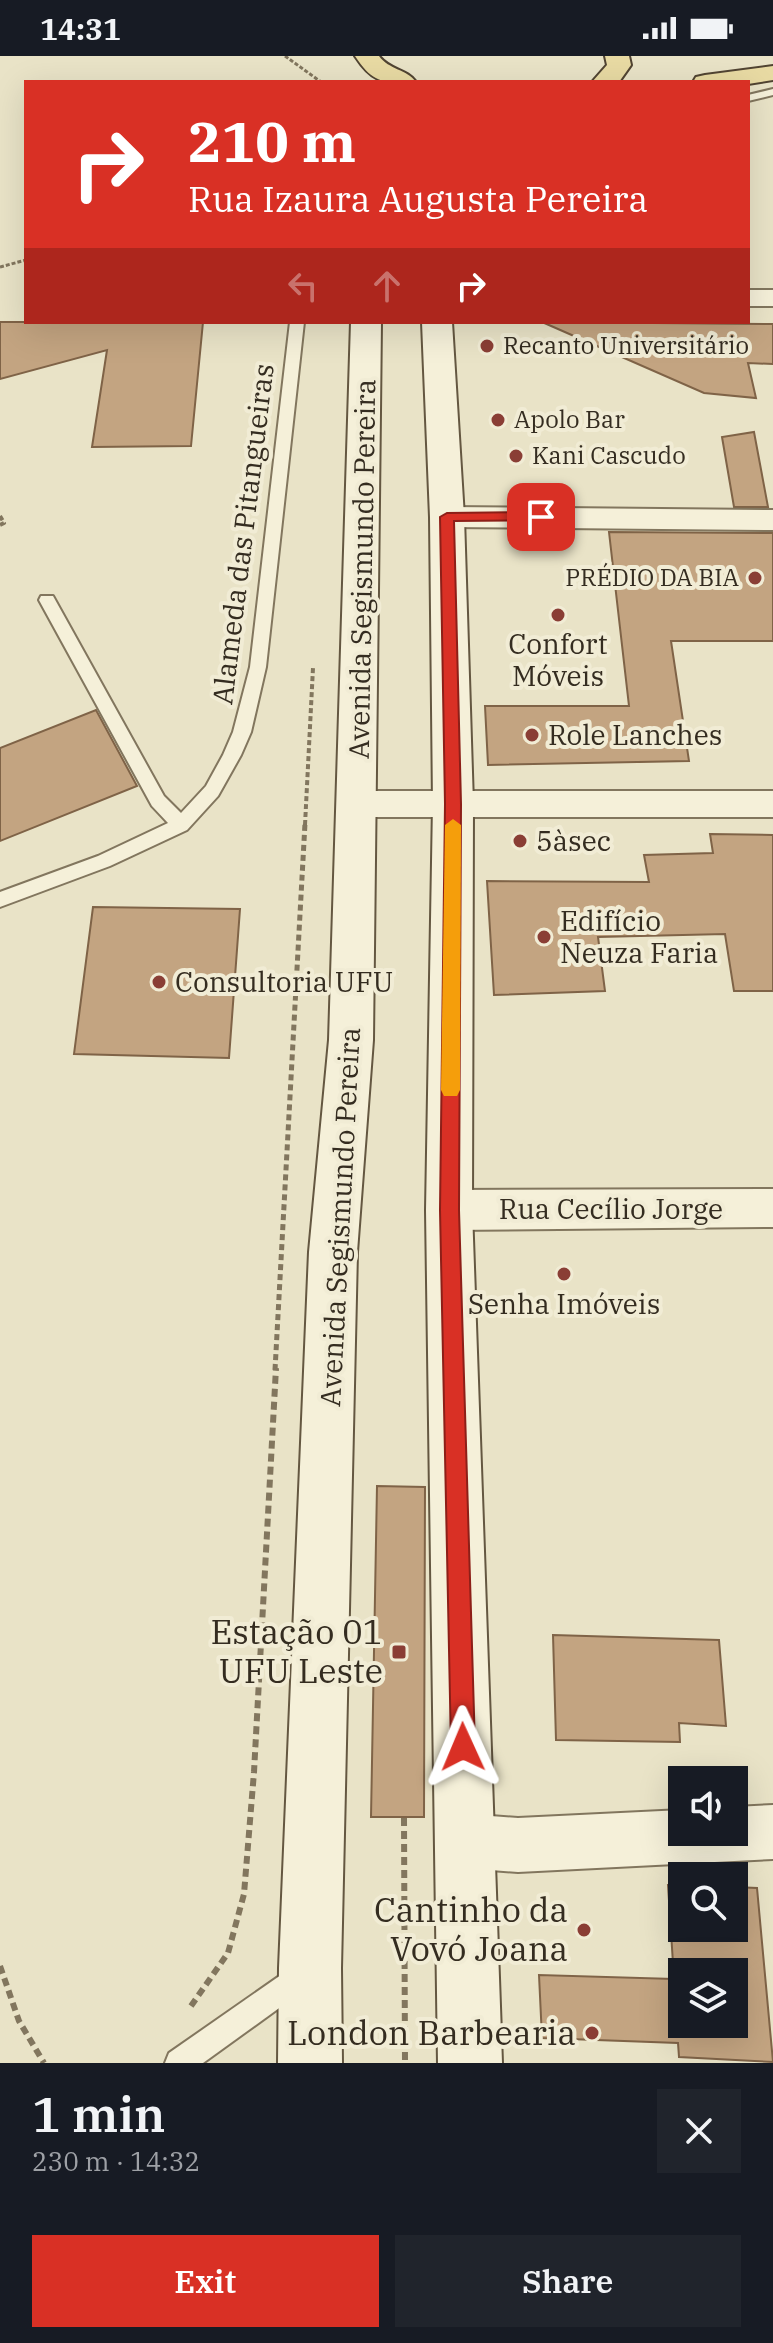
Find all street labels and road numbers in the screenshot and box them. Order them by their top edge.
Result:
street label: Alameda das Pitangueiras [203,361,282,706]
street label: Avenida Segismundo Pereira [340,379,383,759]
street label: Avenida Segismundo Pereira [311,1026,368,1408]
street label: Rua Cecílio Jorge [499,1190,723,1227]

